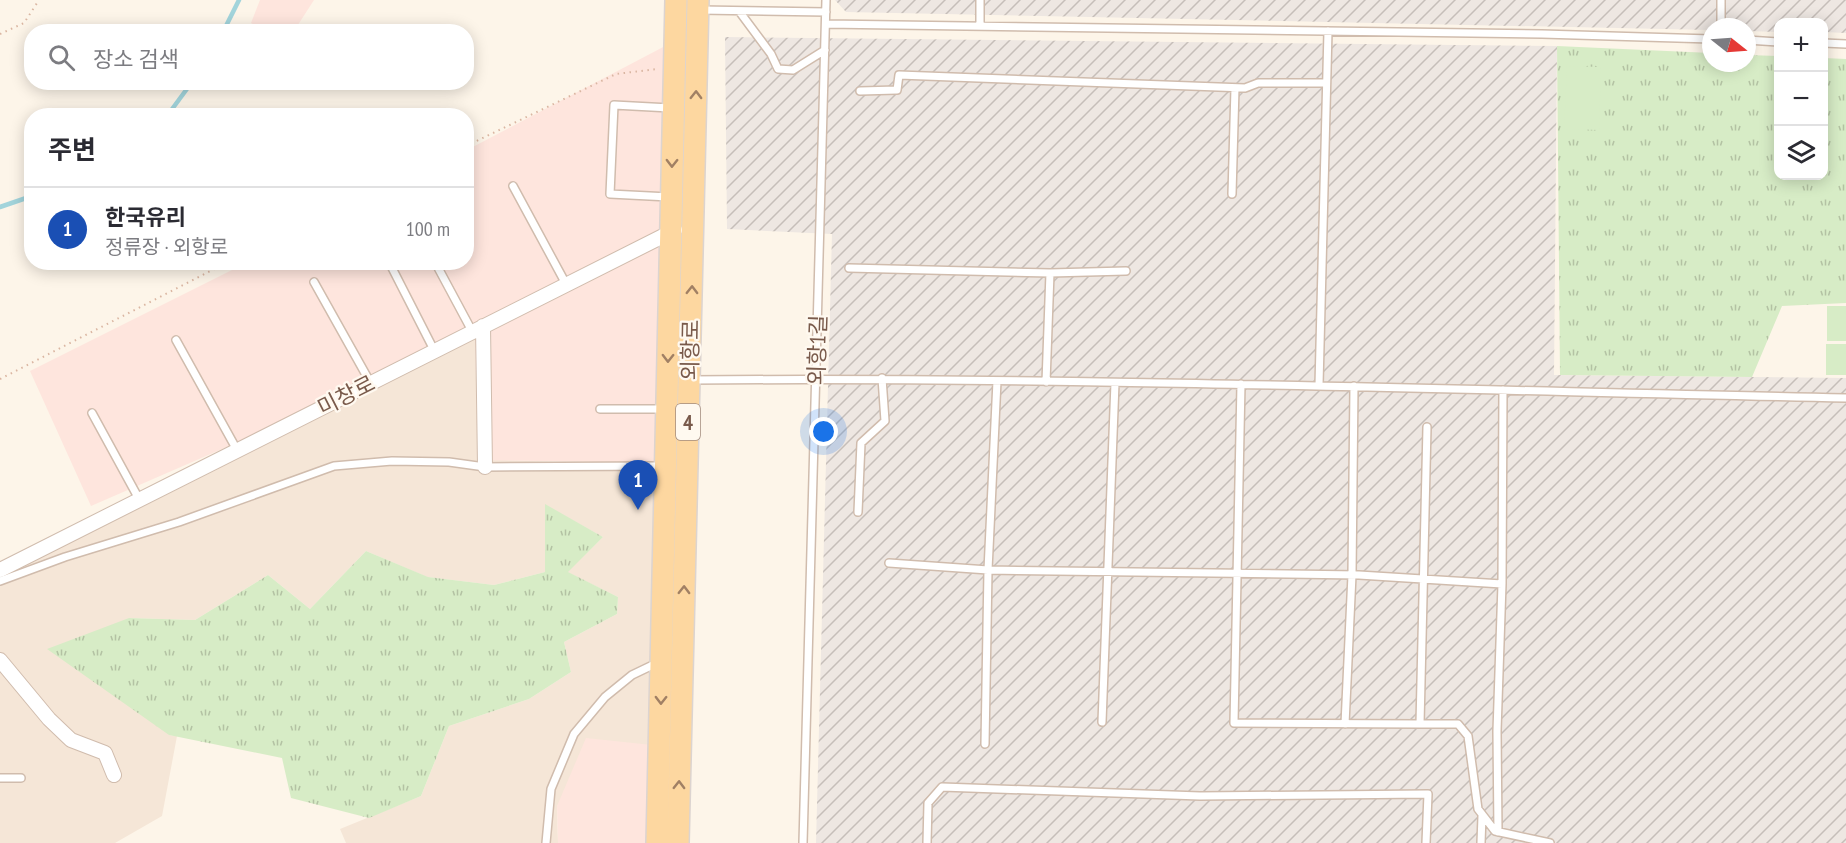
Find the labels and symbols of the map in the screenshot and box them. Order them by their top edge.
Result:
north arrow [1702,18,1756,72]
one-way arrow [690,90,702,99]
one-way arrow [666,159,678,168]
one-way arrow [685,285,698,294]
street label: 외항1길 [802,314,832,386]
street label: 외항로 [675,319,705,381]
one-way arrow [662,354,675,363]
street label: 미창로 [313,369,379,421]
road number: 4 [676,404,700,440]
your location [809,417,838,446]
pin: 1 [618,460,658,510]
one-way arrow [678,585,690,594]
one-way arrow [654,696,667,705]
one-way arrow [673,780,686,789]

